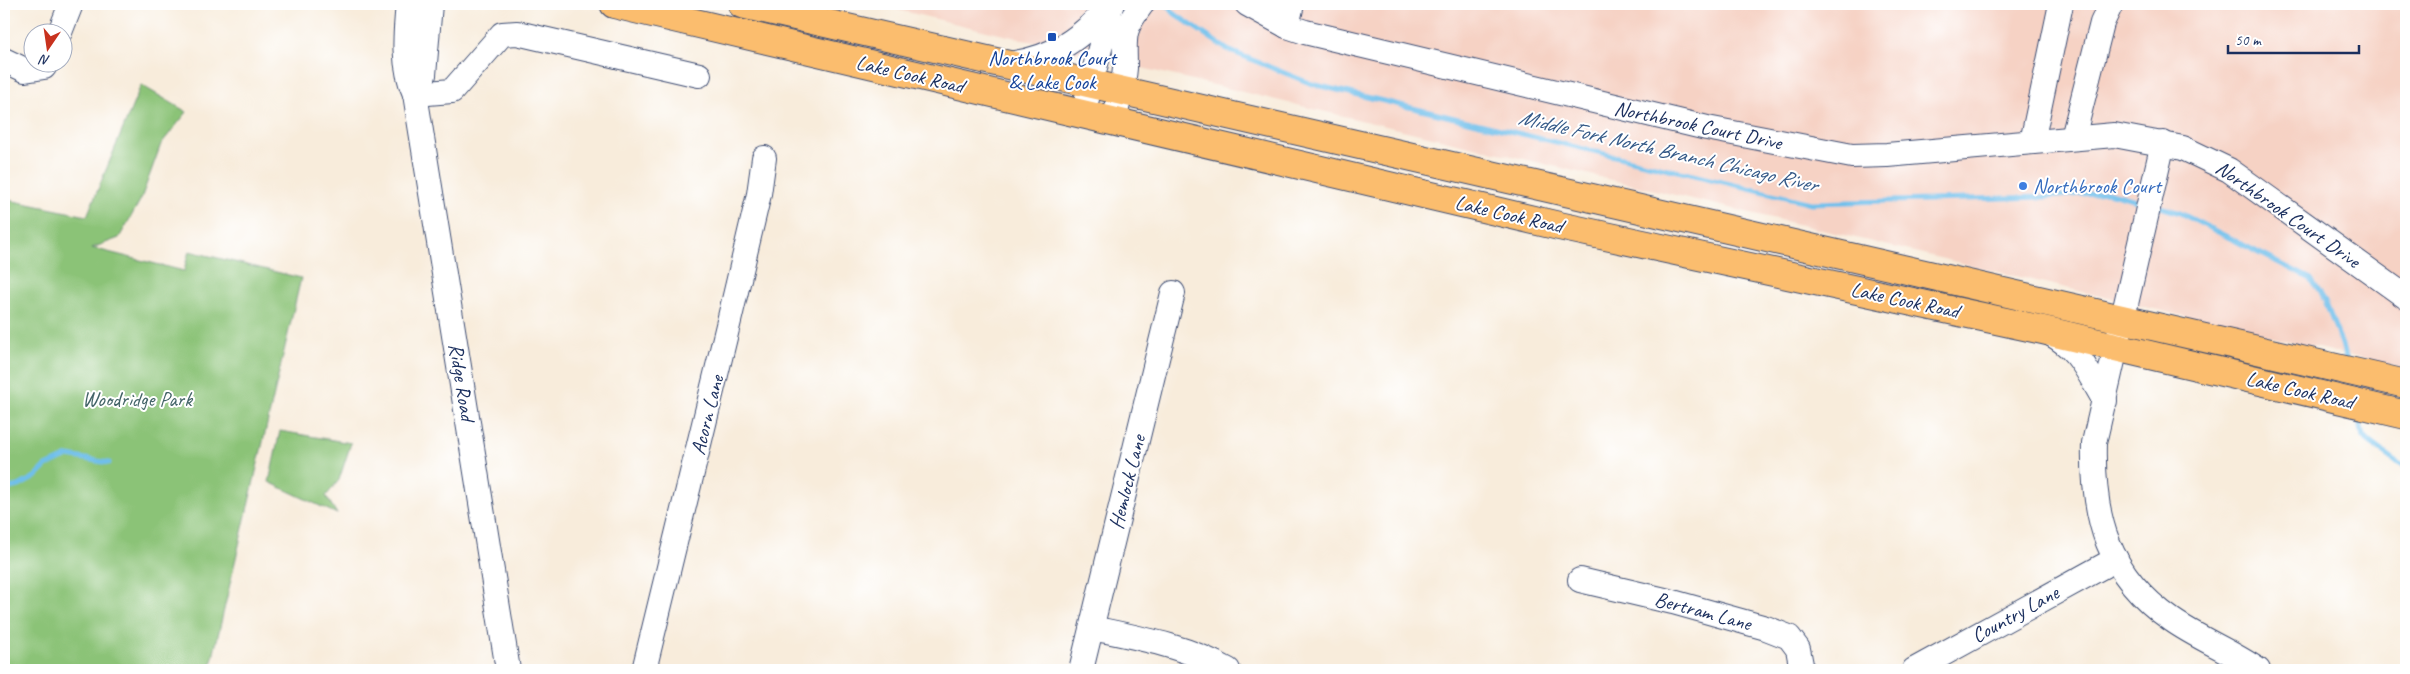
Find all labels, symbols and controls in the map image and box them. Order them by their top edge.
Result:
north arrow [22,22,72,72]
scale bar [2228,22,2359,54]
marker: Northbrook Court & Lake Cook [1046,31,1058,43]
text: 50 m [2235,31,2262,50]
place label: Northbrook Court & Lake Cook [988,45,1118,95]
street label: Lake Cook Road [854,49,969,100]
text: N [37,50,51,69]
street label: Northbrook Court Drive [1612,95,1786,156]
water label: Middle Fork North Branch Chicago River [1516,103,1823,200]
street label: Northbrook Court Drive [2211,154,2367,275]
place label: Northbrook Court [2033,173,2163,199]
marker: Northbrook Court [2017,180,2029,192]
street label: Lake Cook Road [1453,189,1568,240]
street label: Lake Cook Road [1849,276,1964,325]
street label: Ridge Road [443,341,481,425]
street label: Lake Cook Road [2244,365,2359,416]
street label: Acorn Lane [685,371,730,458]
park label: Woodridge Park [82,386,193,412]
street label: Hemlock Lane [1103,430,1152,532]
street label: Country Lane [1967,579,2064,649]
street label: Bertram Lane [1652,586,1756,637]

